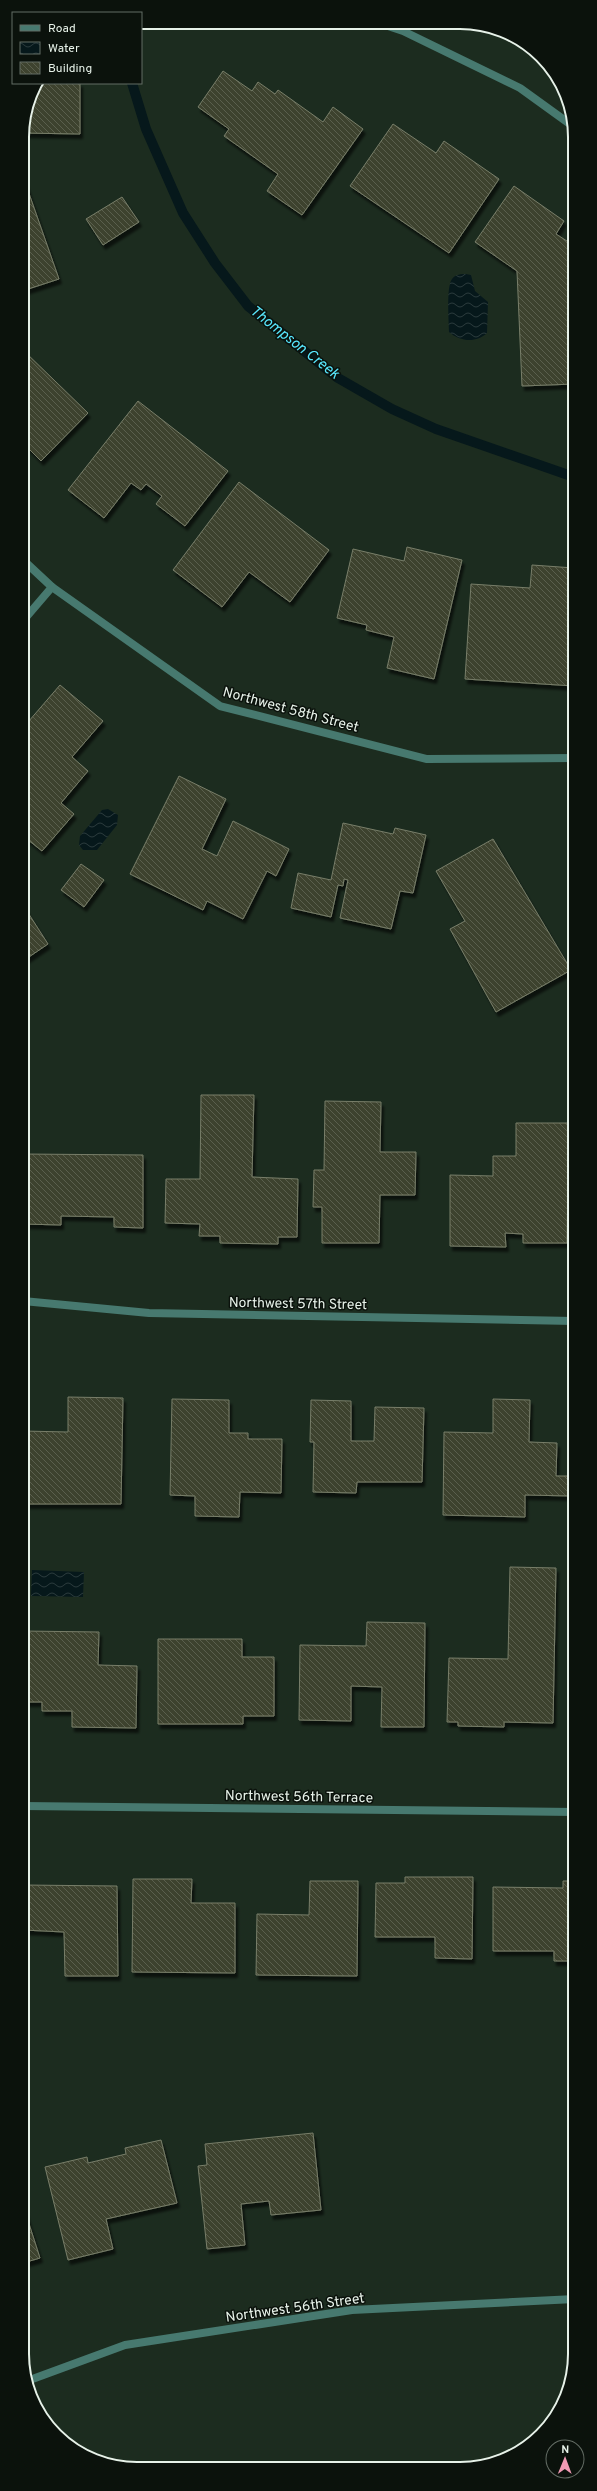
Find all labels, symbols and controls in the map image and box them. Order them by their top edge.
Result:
legend [12,12,142,84]
text: Road [48,21,76,37]
text: Water [48,41,80,57]
text: Building [48,61,92,77]
water label: Thompson Creek [245,302,343,384]
street label: Northwest 58th Street [221,684,360,737]
street label: Northwest 57th Street [229,1295,367,1314]
street label: Northwest 56th Terrace [225,1788,373,1807]
street label: Northwest 56th Street [225,2290,366,2327]
north arrow [545,2439,585,2479]
text: N [561,2443,569,2457]

